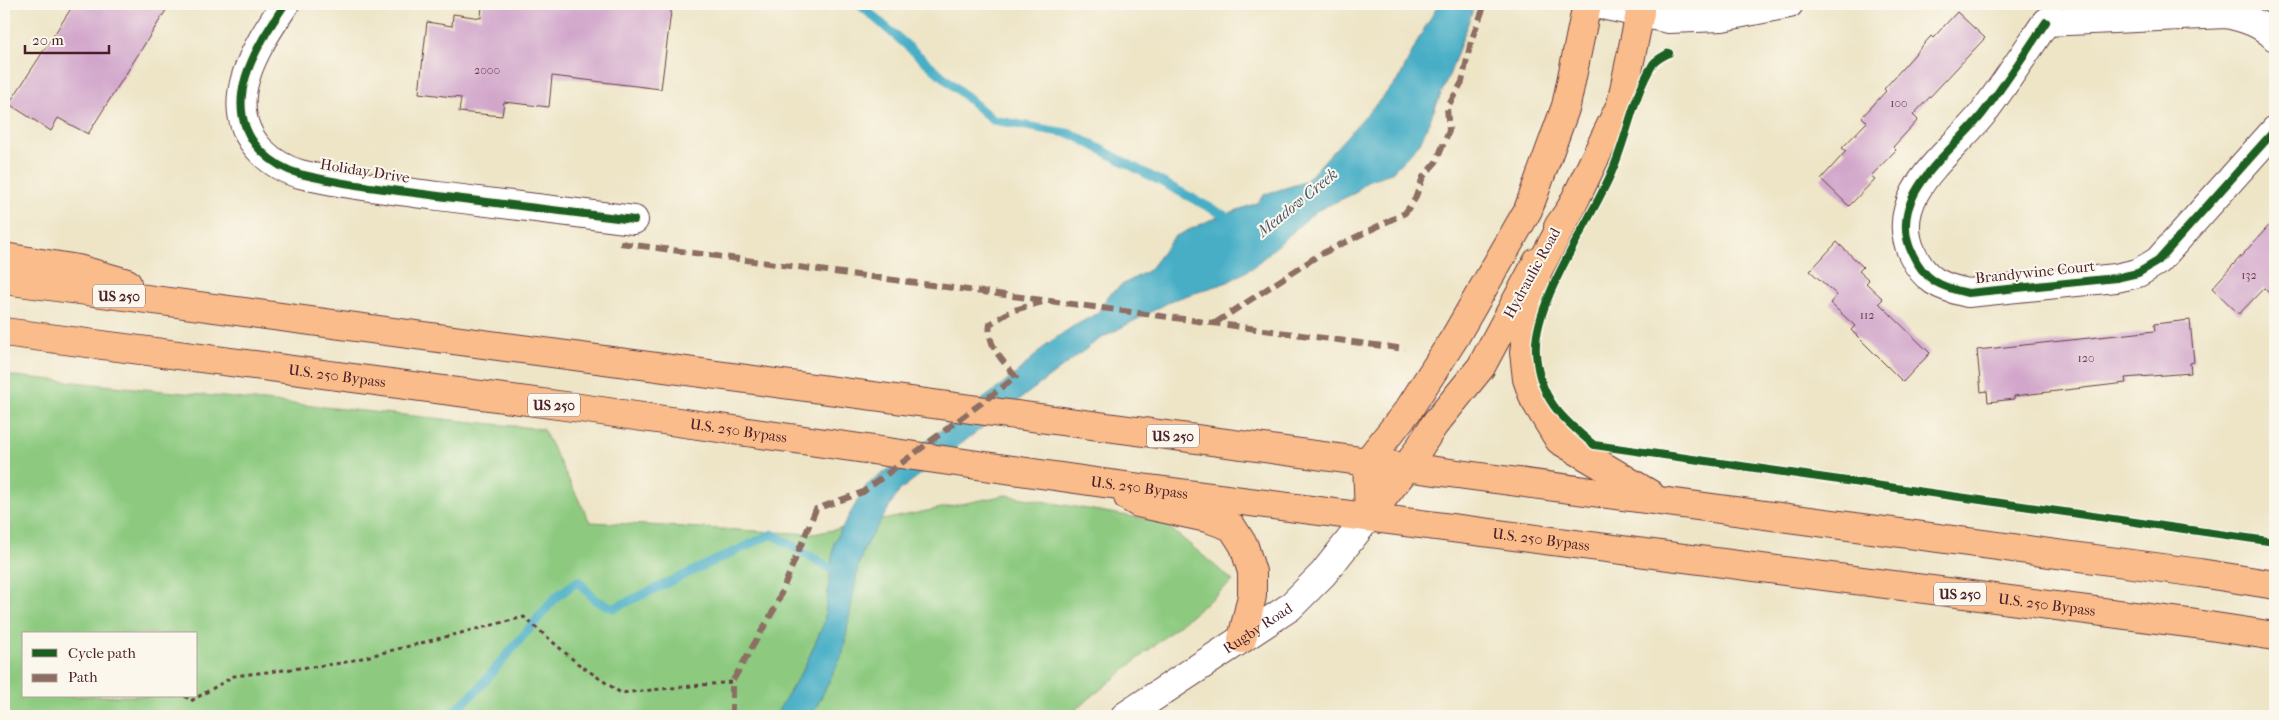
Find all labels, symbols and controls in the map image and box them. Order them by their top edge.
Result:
scale bar [25,22,109,54]
text: 20 m [32,31,64,49]
house number: 2000 [474,63,500,77]
house number: 100 [1890,96,1908,110]
street label: Holiday Drive [319,155,412,187]
water label: Meadow Creek [1252,164,1341,241]
street label: Hydraulic Road [1500,224,1565,321]
street label: Brandywine Court [1974,257,2096,287]
house number: 132 [2241,268,2257,282]
road number: US 250 [93,284,145,308]
house number: 112 [1860,308,1874,322]
house number: 120 [2077,351,2095,365]
street label: U.S. 250 Bypass [287,361,387,391]
road number: US 250 [528,394,580,416]
street label: U.S. 250 Bypass [689,415,789,447]
road number: US 250 [1147,424,1199,448]
street label: U.S. 250 Bypass [1089,472,1190,503]
street label: U.S. 250 Bypass [1491,524,1591,555]
road number: US 250 [1934,582,1986,606]
street label: U.S. 250 Bypass [1997,590,2097,620]
street label: Rugby Road [1220,599,1296,658]
legend [22,632,198,698]
text: Cycle path [68,644,136,662]
text: Path [68,668,98,686]

